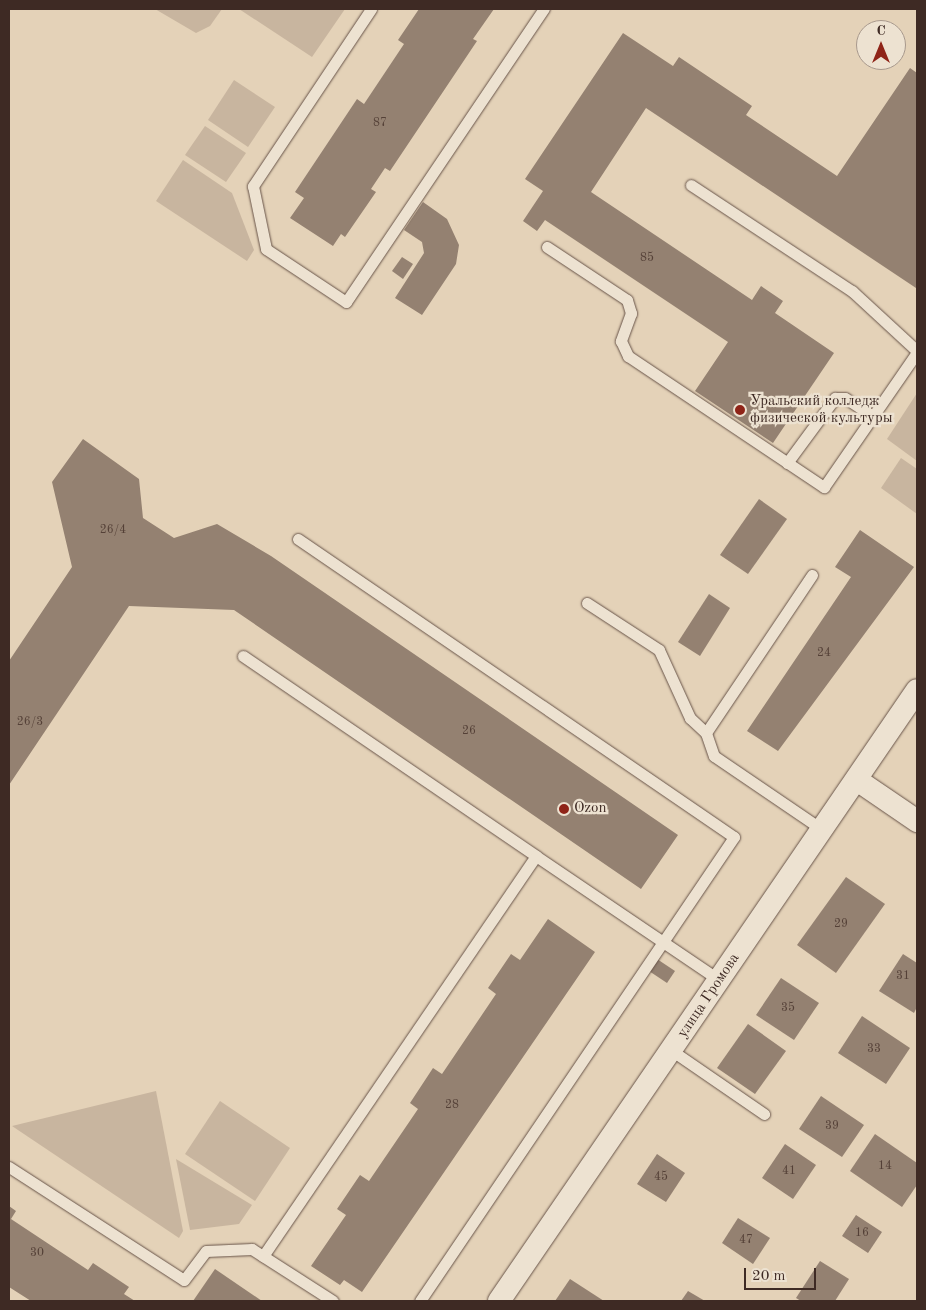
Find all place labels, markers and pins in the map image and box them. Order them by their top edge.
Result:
place label: Уральский колледж физической культуры [750,392,893,427]
marker: Уральский колледж физической культуры [734,404,746,416]
place label: Ozon [574,800,607,818]
marker: Ozon [558,803,570,815]

